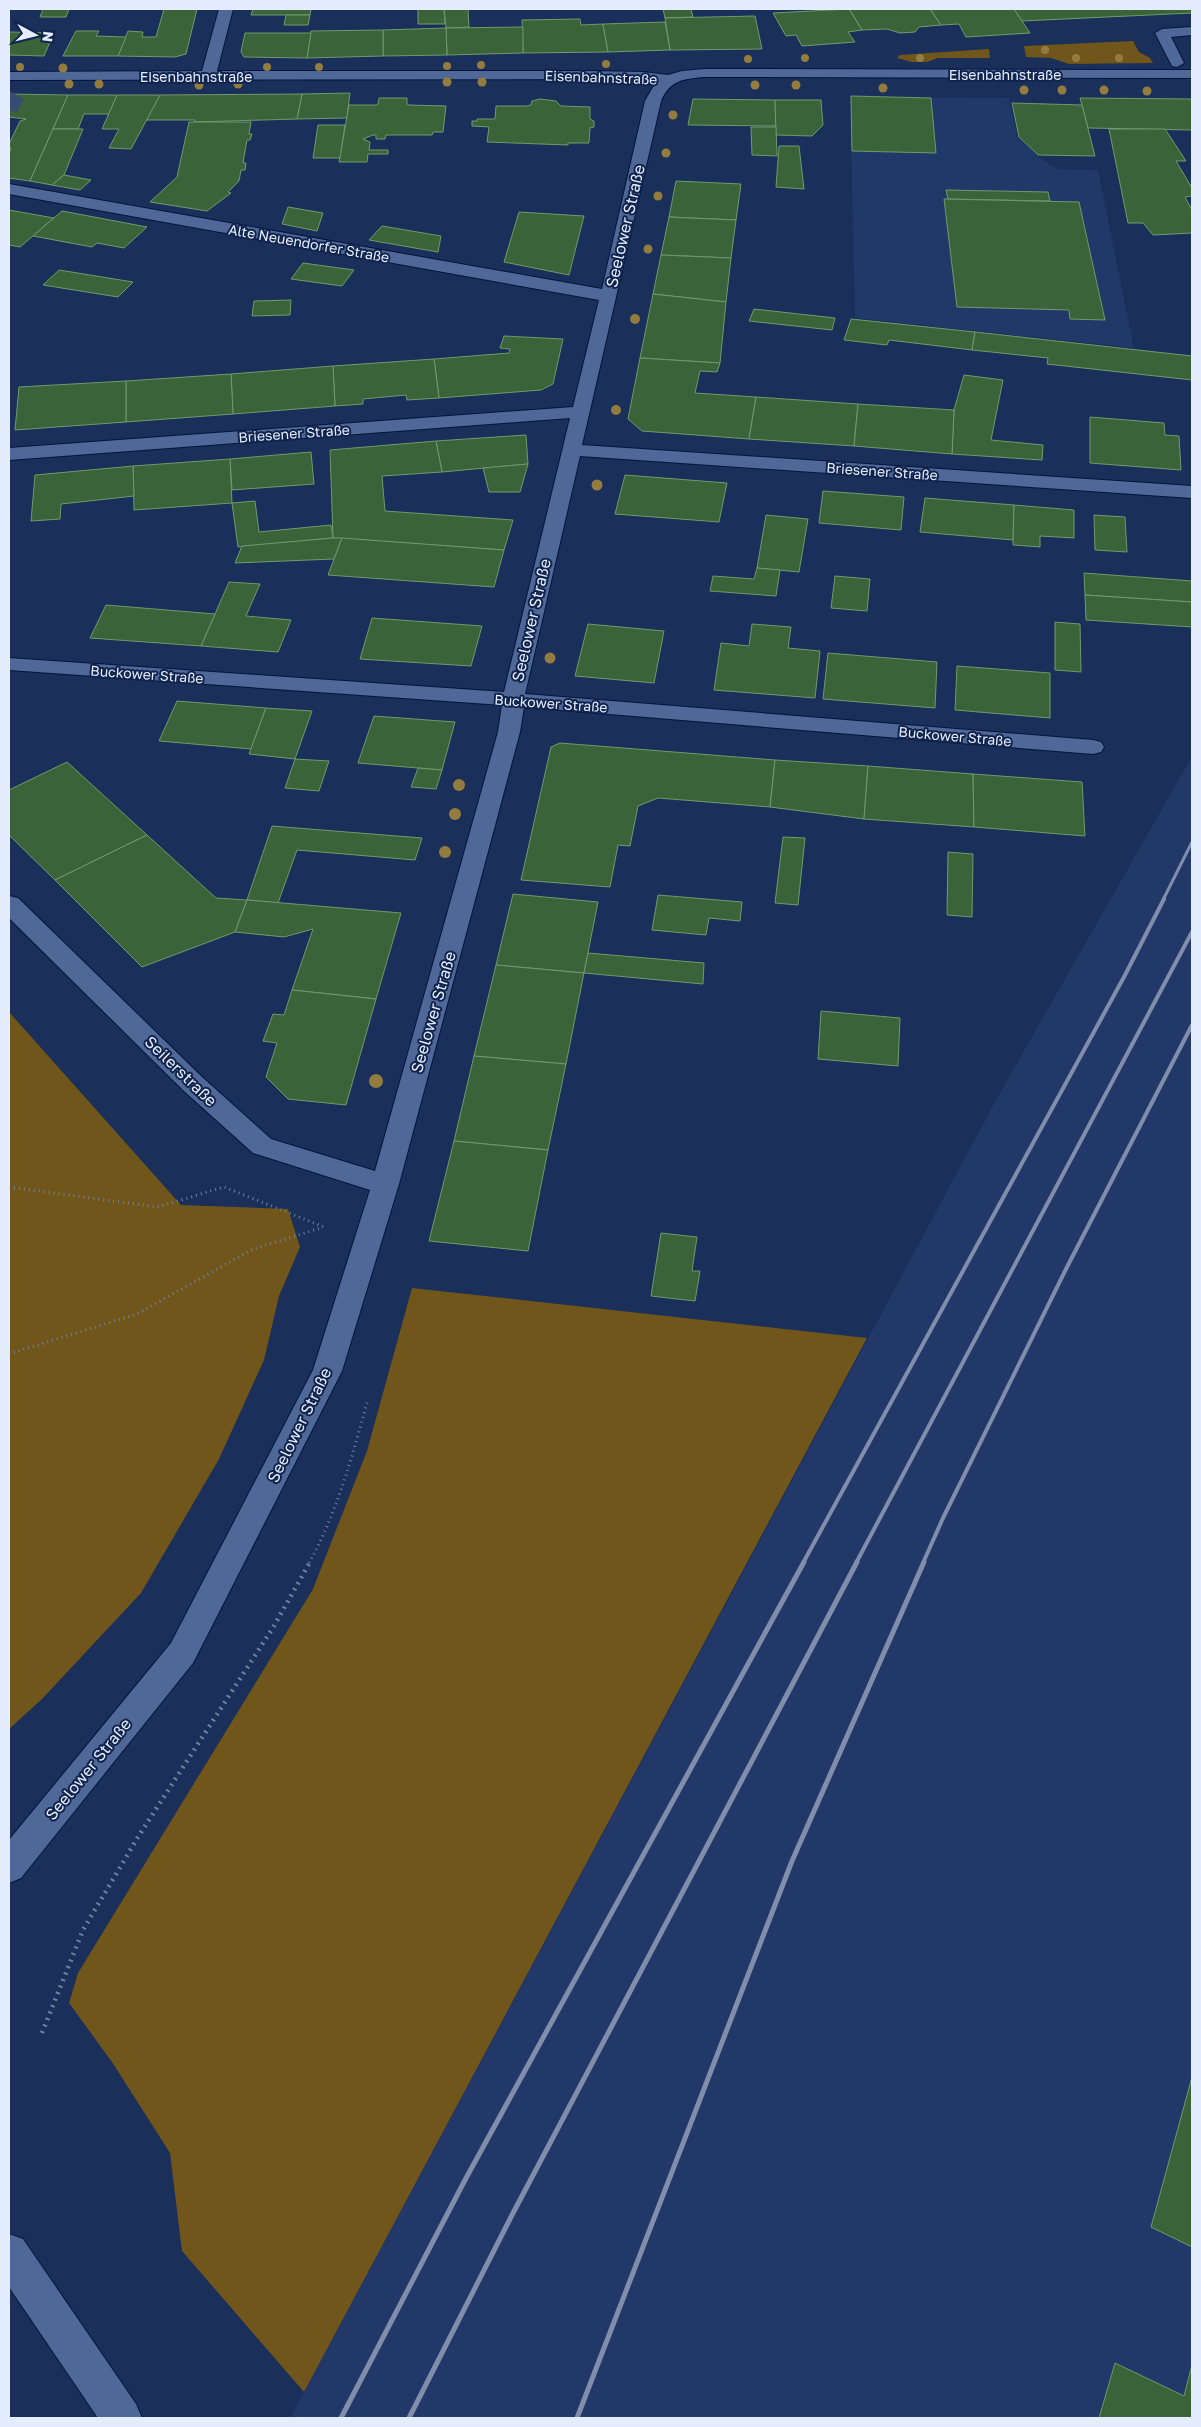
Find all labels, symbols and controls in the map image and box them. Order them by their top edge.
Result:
north arrow [10,10,60,60]
text: N [39,30,57,43]
street label: Eisenbahnstraße [949,66,1061,83]
street label: Eisenbahnstraße [544,67,658,87]
street label: Eisenbahnstraße [140,68,252,85]
street label: Seelower Straße [601,163,649,289]
street label: Alte Neuendorfer Straße [227,220,391,266]
street label: Briesener Straße [238,421,350,445]
street label: Briesener Straße [826,459,938,483]
street label: Seelower Straße [507,557,555,683]
street label: Buckower Straße [90,662,204,686]
street label: Buckower Straße [494,691,608,715]
street label: Buckower Straße [898,723,1012,749]
street label: Seelower Straße [406,949,460,1075]
street label: Seilerstraße [141,1032,221,1110]
street label: Seelower Straße [262,1364,336,1486]
street label: Seelower Straße [41,1714,135,1824]

